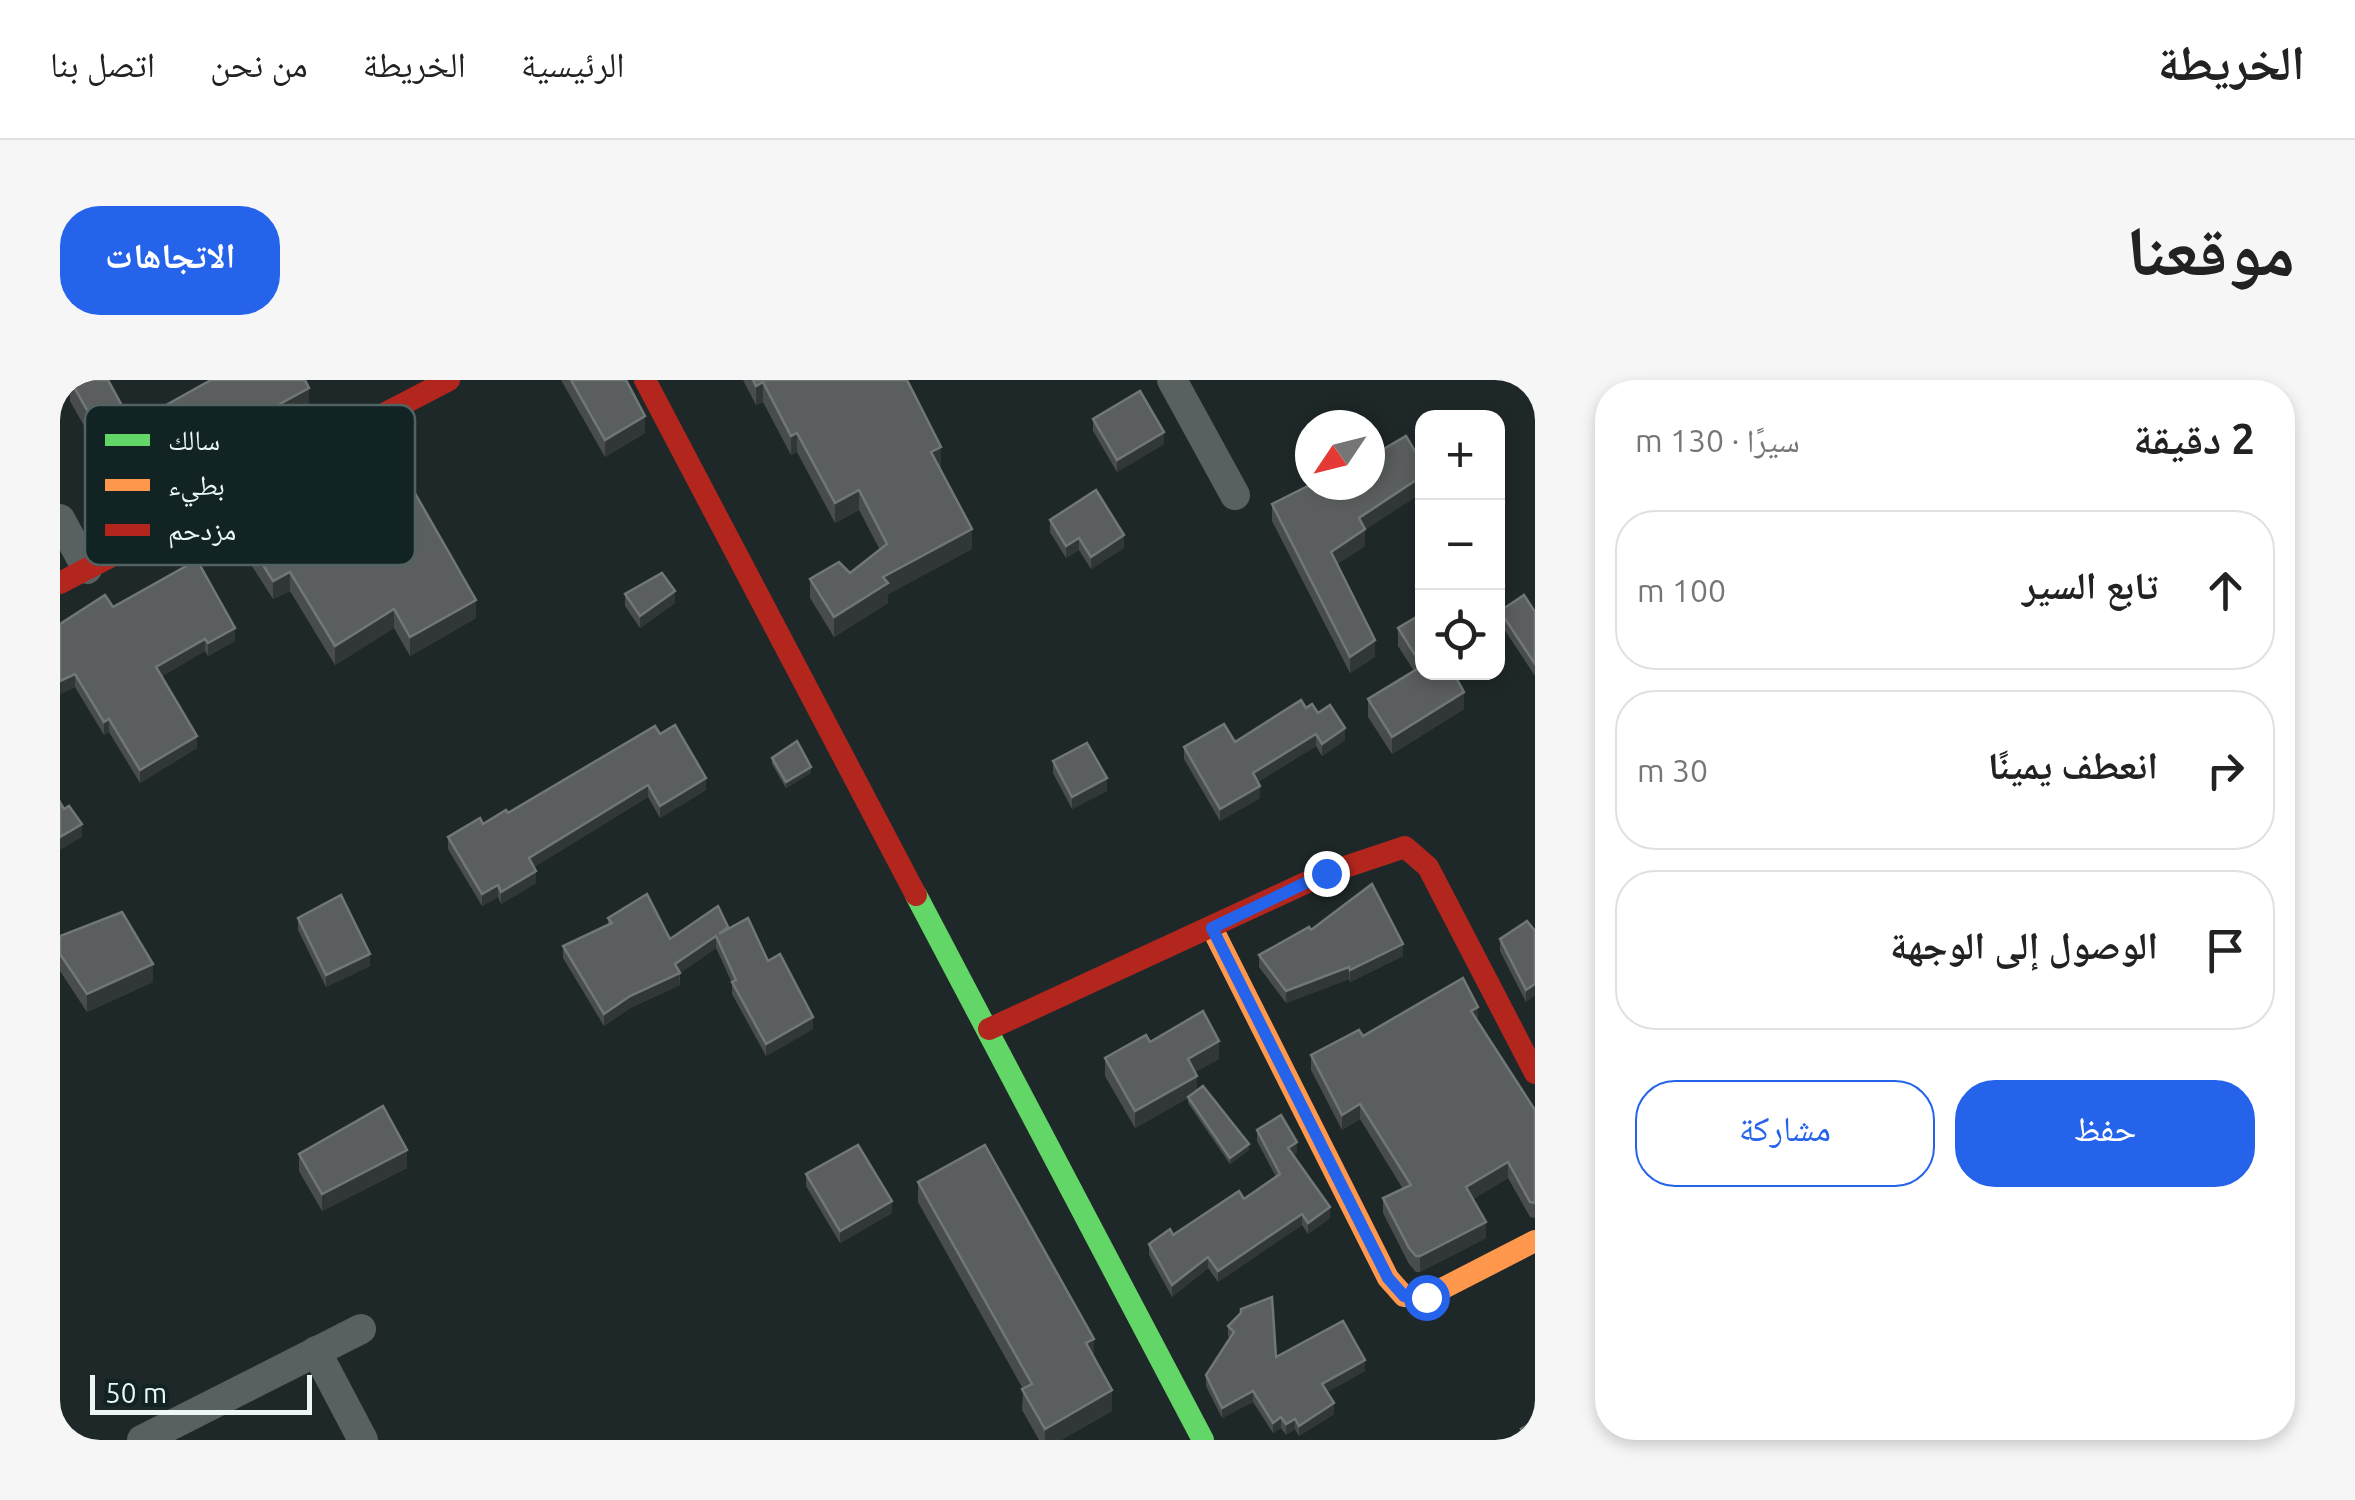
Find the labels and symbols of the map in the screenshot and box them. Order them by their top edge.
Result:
legend [85,405,415,565]
north arrow [1295,410,1385,500]
text: سالك [168,424,220,455]
text: بطيء [168,469,225,508]
text: مزدحم [168,514,236,549]
route end [1304,851,1350,897]
route start [1404,1275,1450,1321]
scale bar [90,1370,312,1414]

